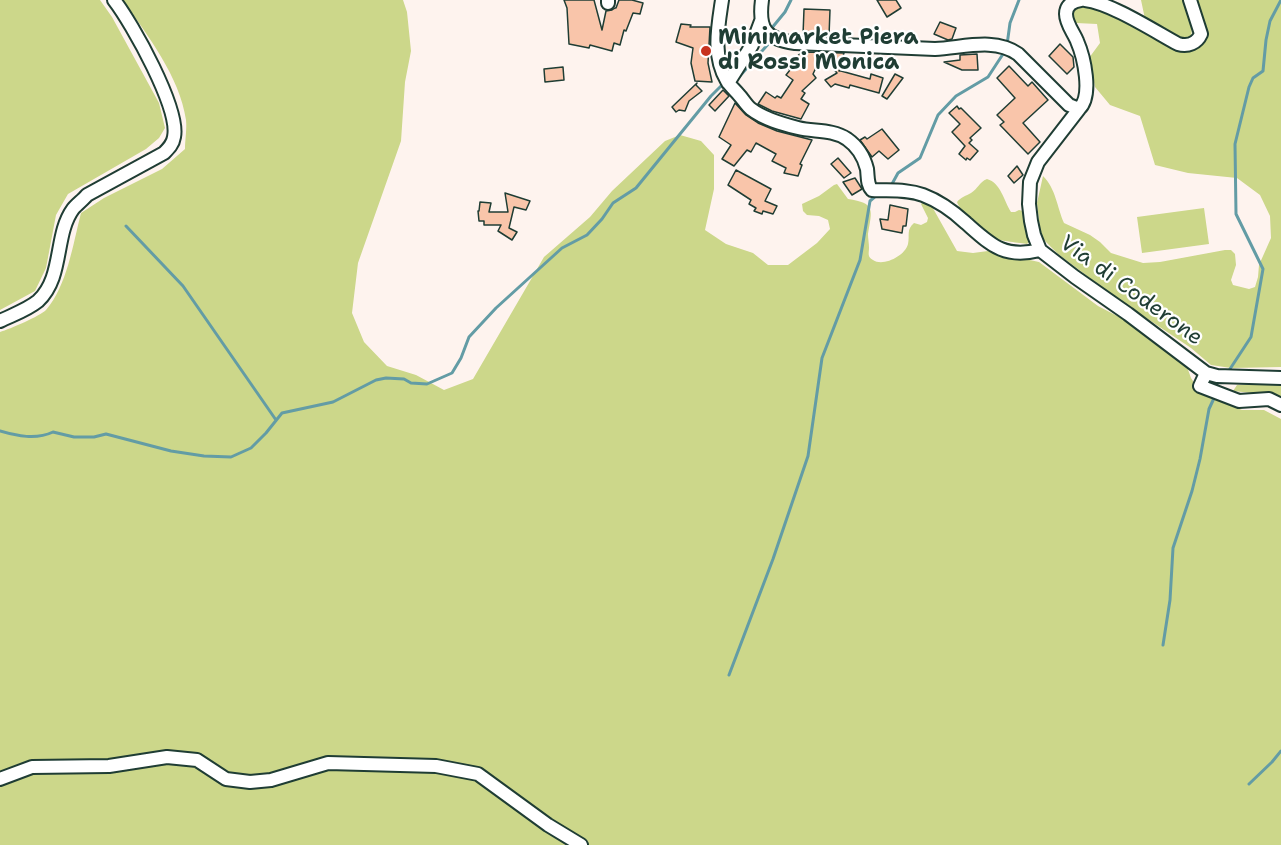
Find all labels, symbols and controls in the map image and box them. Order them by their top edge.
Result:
place label: Minimarket Piera di Rossi Monica [718,25,918,76]
marker: Minimarket Piera di Rossi Monica [699,44,713,58]
street label: Via di Coderone [1054,230,1208,352]

